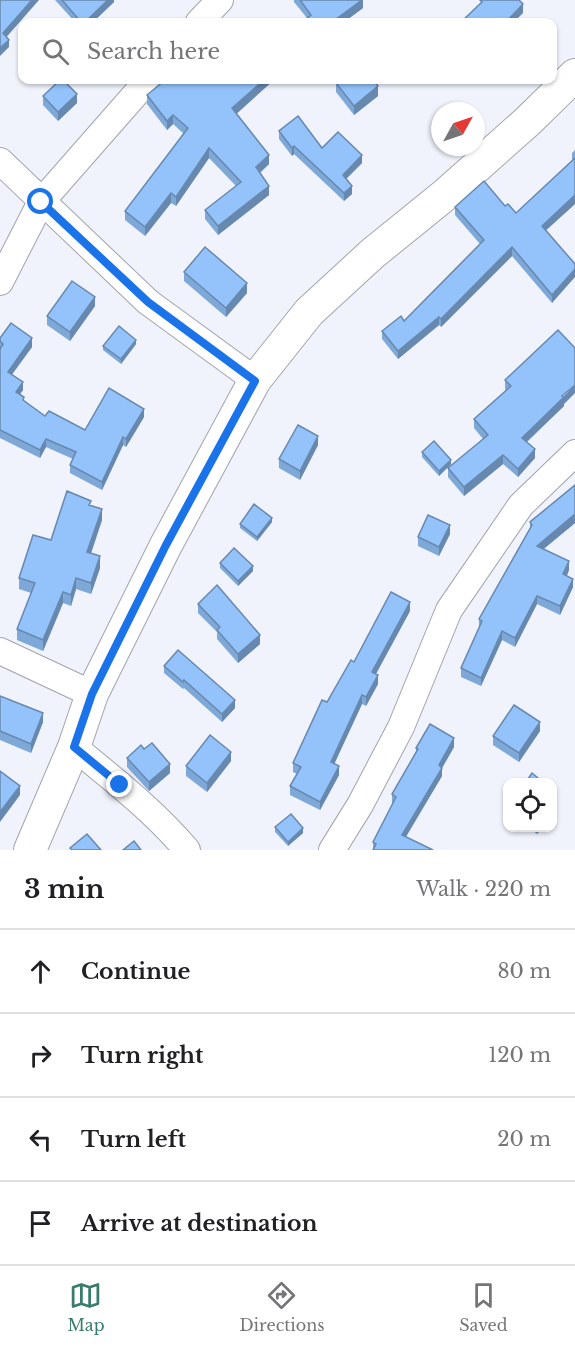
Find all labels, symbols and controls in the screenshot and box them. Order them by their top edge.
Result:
search box [18,18,557,84]
icon: search [39,35,72,68]
text: Search here [87,38,220,65]
north arrow [431,102,485,156]
route start [27,188,53,214]
route end [106,771,132,797]
map controls [503,778,557,832]
button: locate [503,778,557,832]
text: 3 min [24,873,105,905]
text: Walk · 220 m [416,877,551,901]
icon: ahead [24,955,57,988]
text: Continue [81,958,190,985]
text: 80 m [497,959,551,983]
icon: right [24,1039,57,1072]
text: Turn right [81,1042,203,1069]
text: 120 m [488,1043,551,1067]
icon: left [24,1123,57,1156]
text: Turn left [81,1126,186,1153]
text: 20 m [497,1127,551,1151]
icon: arrive [24,1207,57,1240]
text: Arrive at destination [81,1210,318,1237]
tab: Map [67,1279,105,1335]
tab: Directions [239,1279,324,1335]
tab: Saved [459,1279,508,1335]

